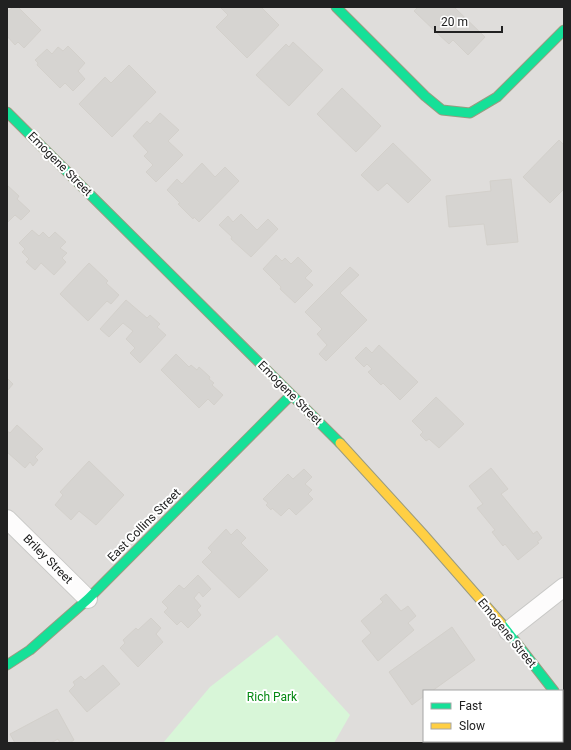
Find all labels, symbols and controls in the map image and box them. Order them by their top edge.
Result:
scale bar [435,8,502,34]
text: 20 m [441,15,468,29]
street label: Emogene Street [25,129,95,199]
street label: Emogene Street [255,358,325,428]
street label: East Collins Street [105,486,183,564]
street label: Briley Street [20,531,76,587]
street label: Emogene Street [475,596,539,670]
park label: Rich Park [247,690,298,704]
legend [423,690,563,742]
text: Fast [459,699,482,713]
text: Slow [459,719,485,733]

